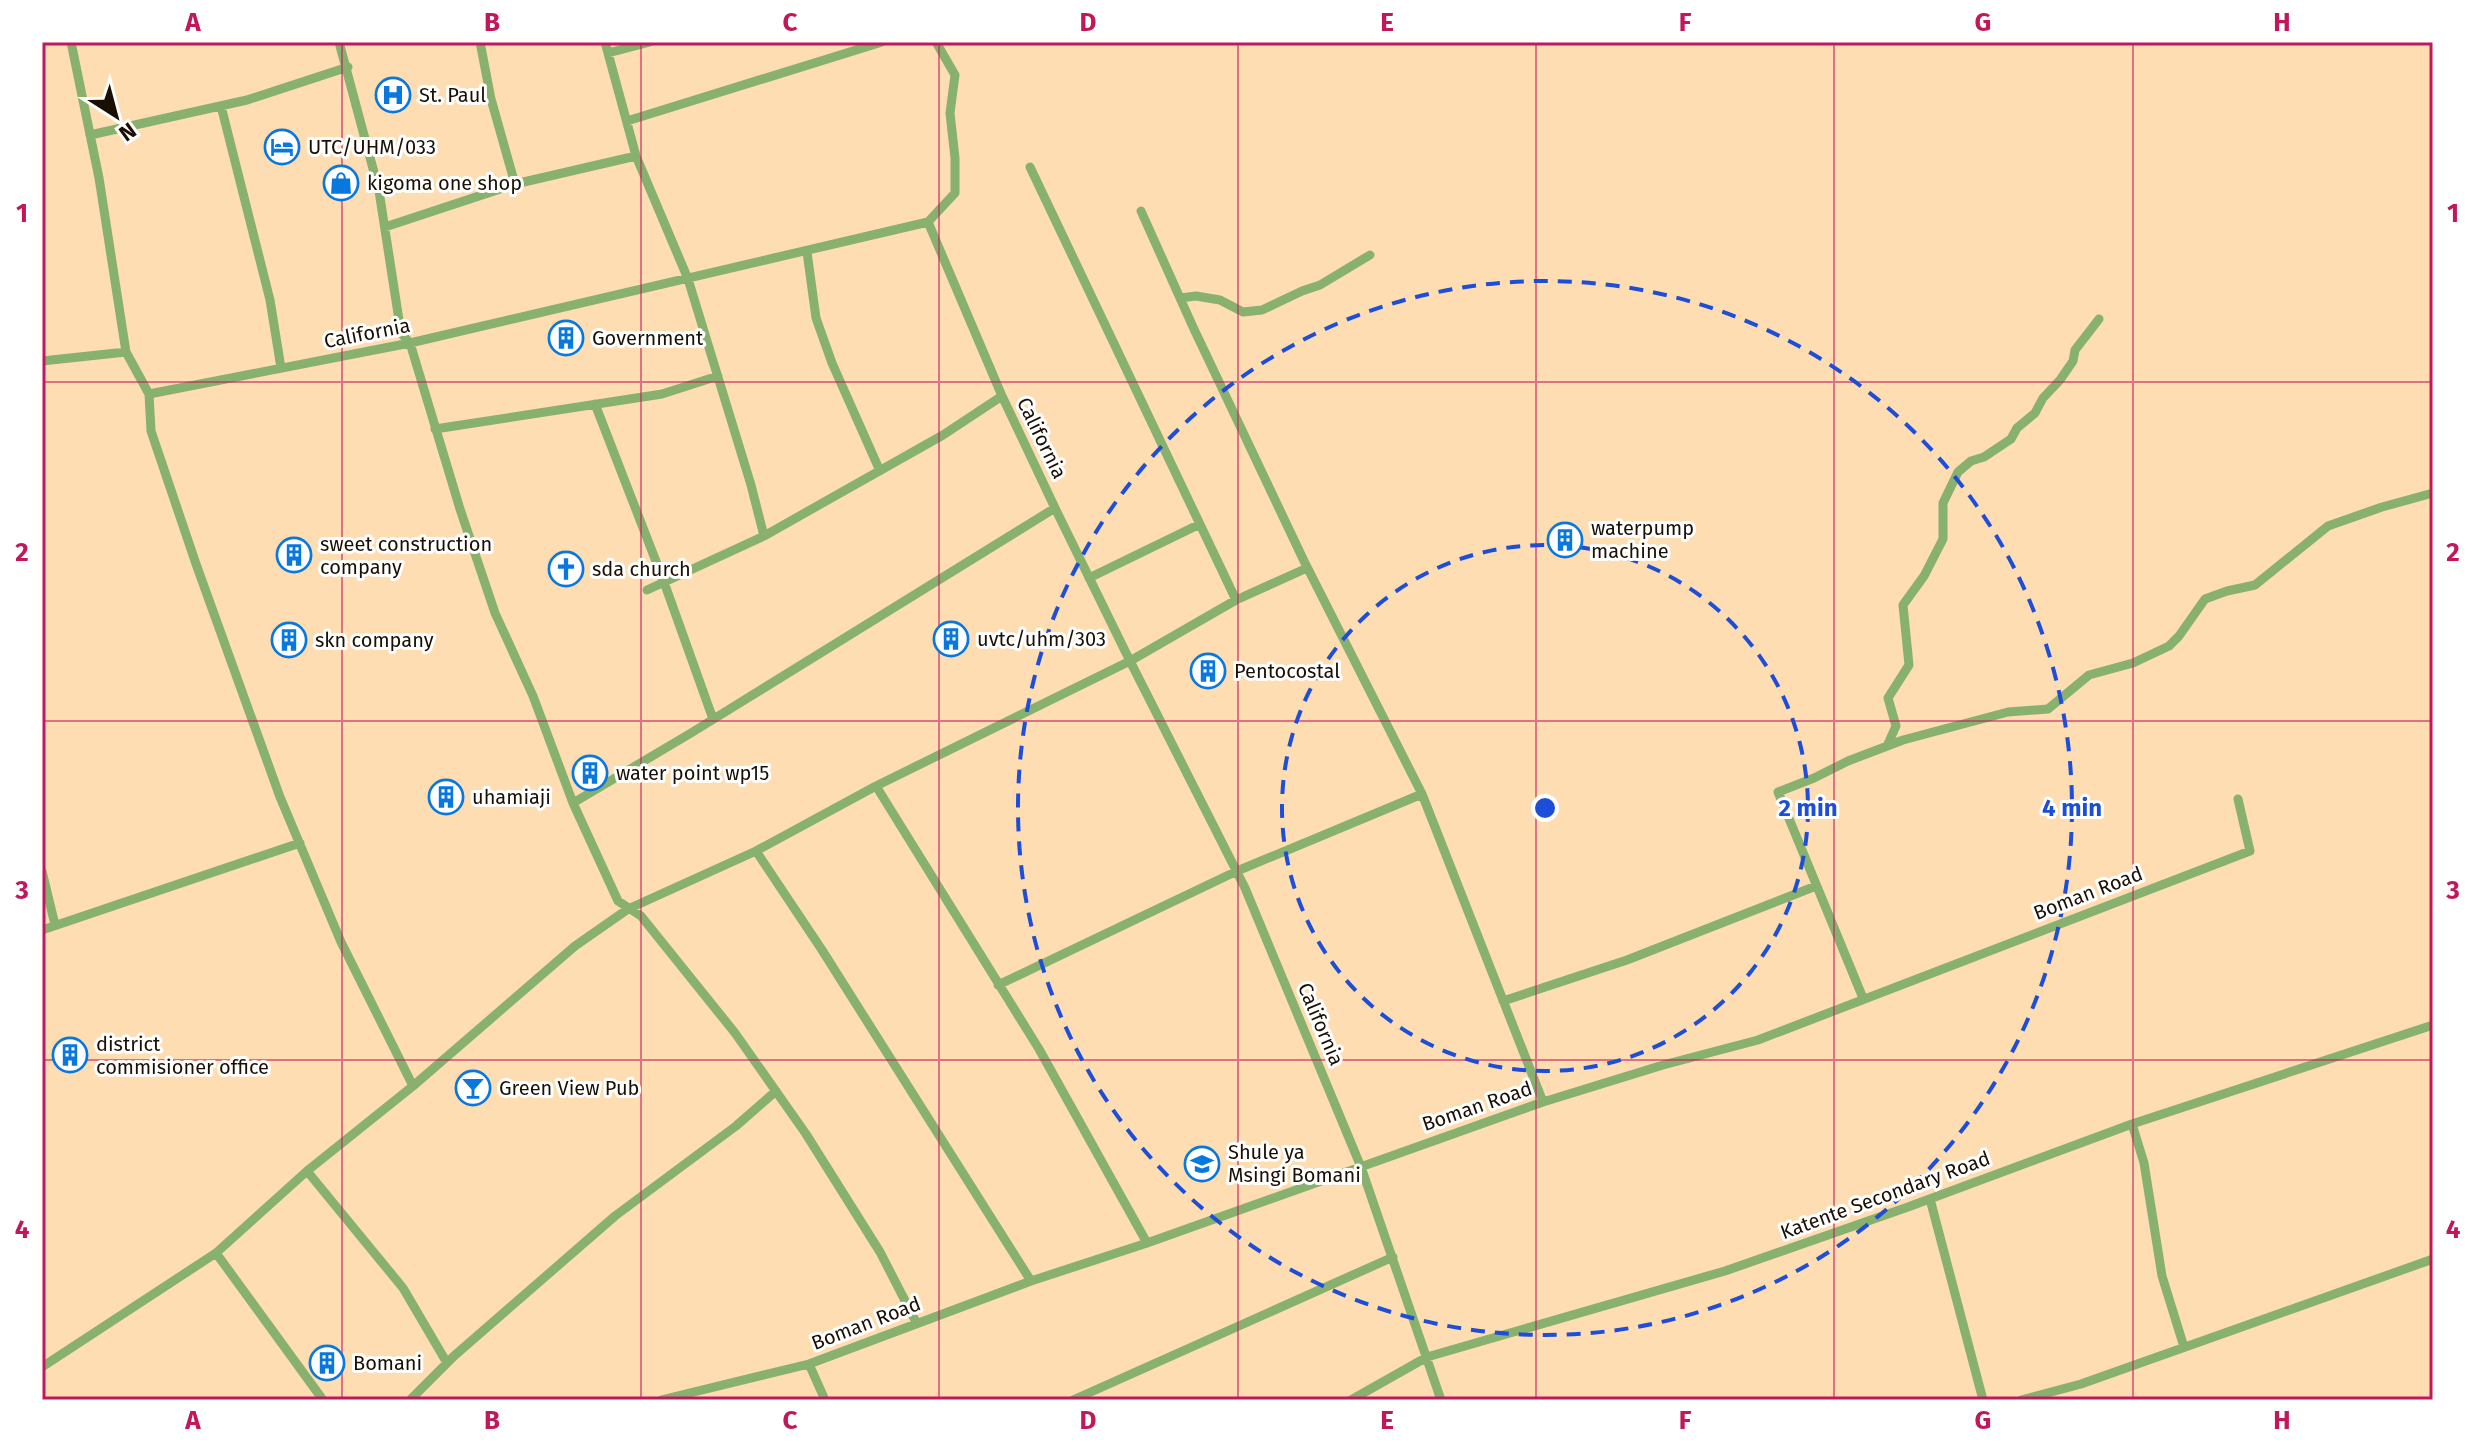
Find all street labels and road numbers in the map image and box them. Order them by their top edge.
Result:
street label: California [322,313,412,353]
street label: California [1012,393,1072,483]
street label: Boman Road [2030,861,2146,925]
street label: California [1293,979,1349,1069]
street label: Boman Road [1419,1076,1535,1136]
street label: Katente Secondary Road [1777,1146,1993,1244]
street label: Boman Road [808,1291,924,1355]

